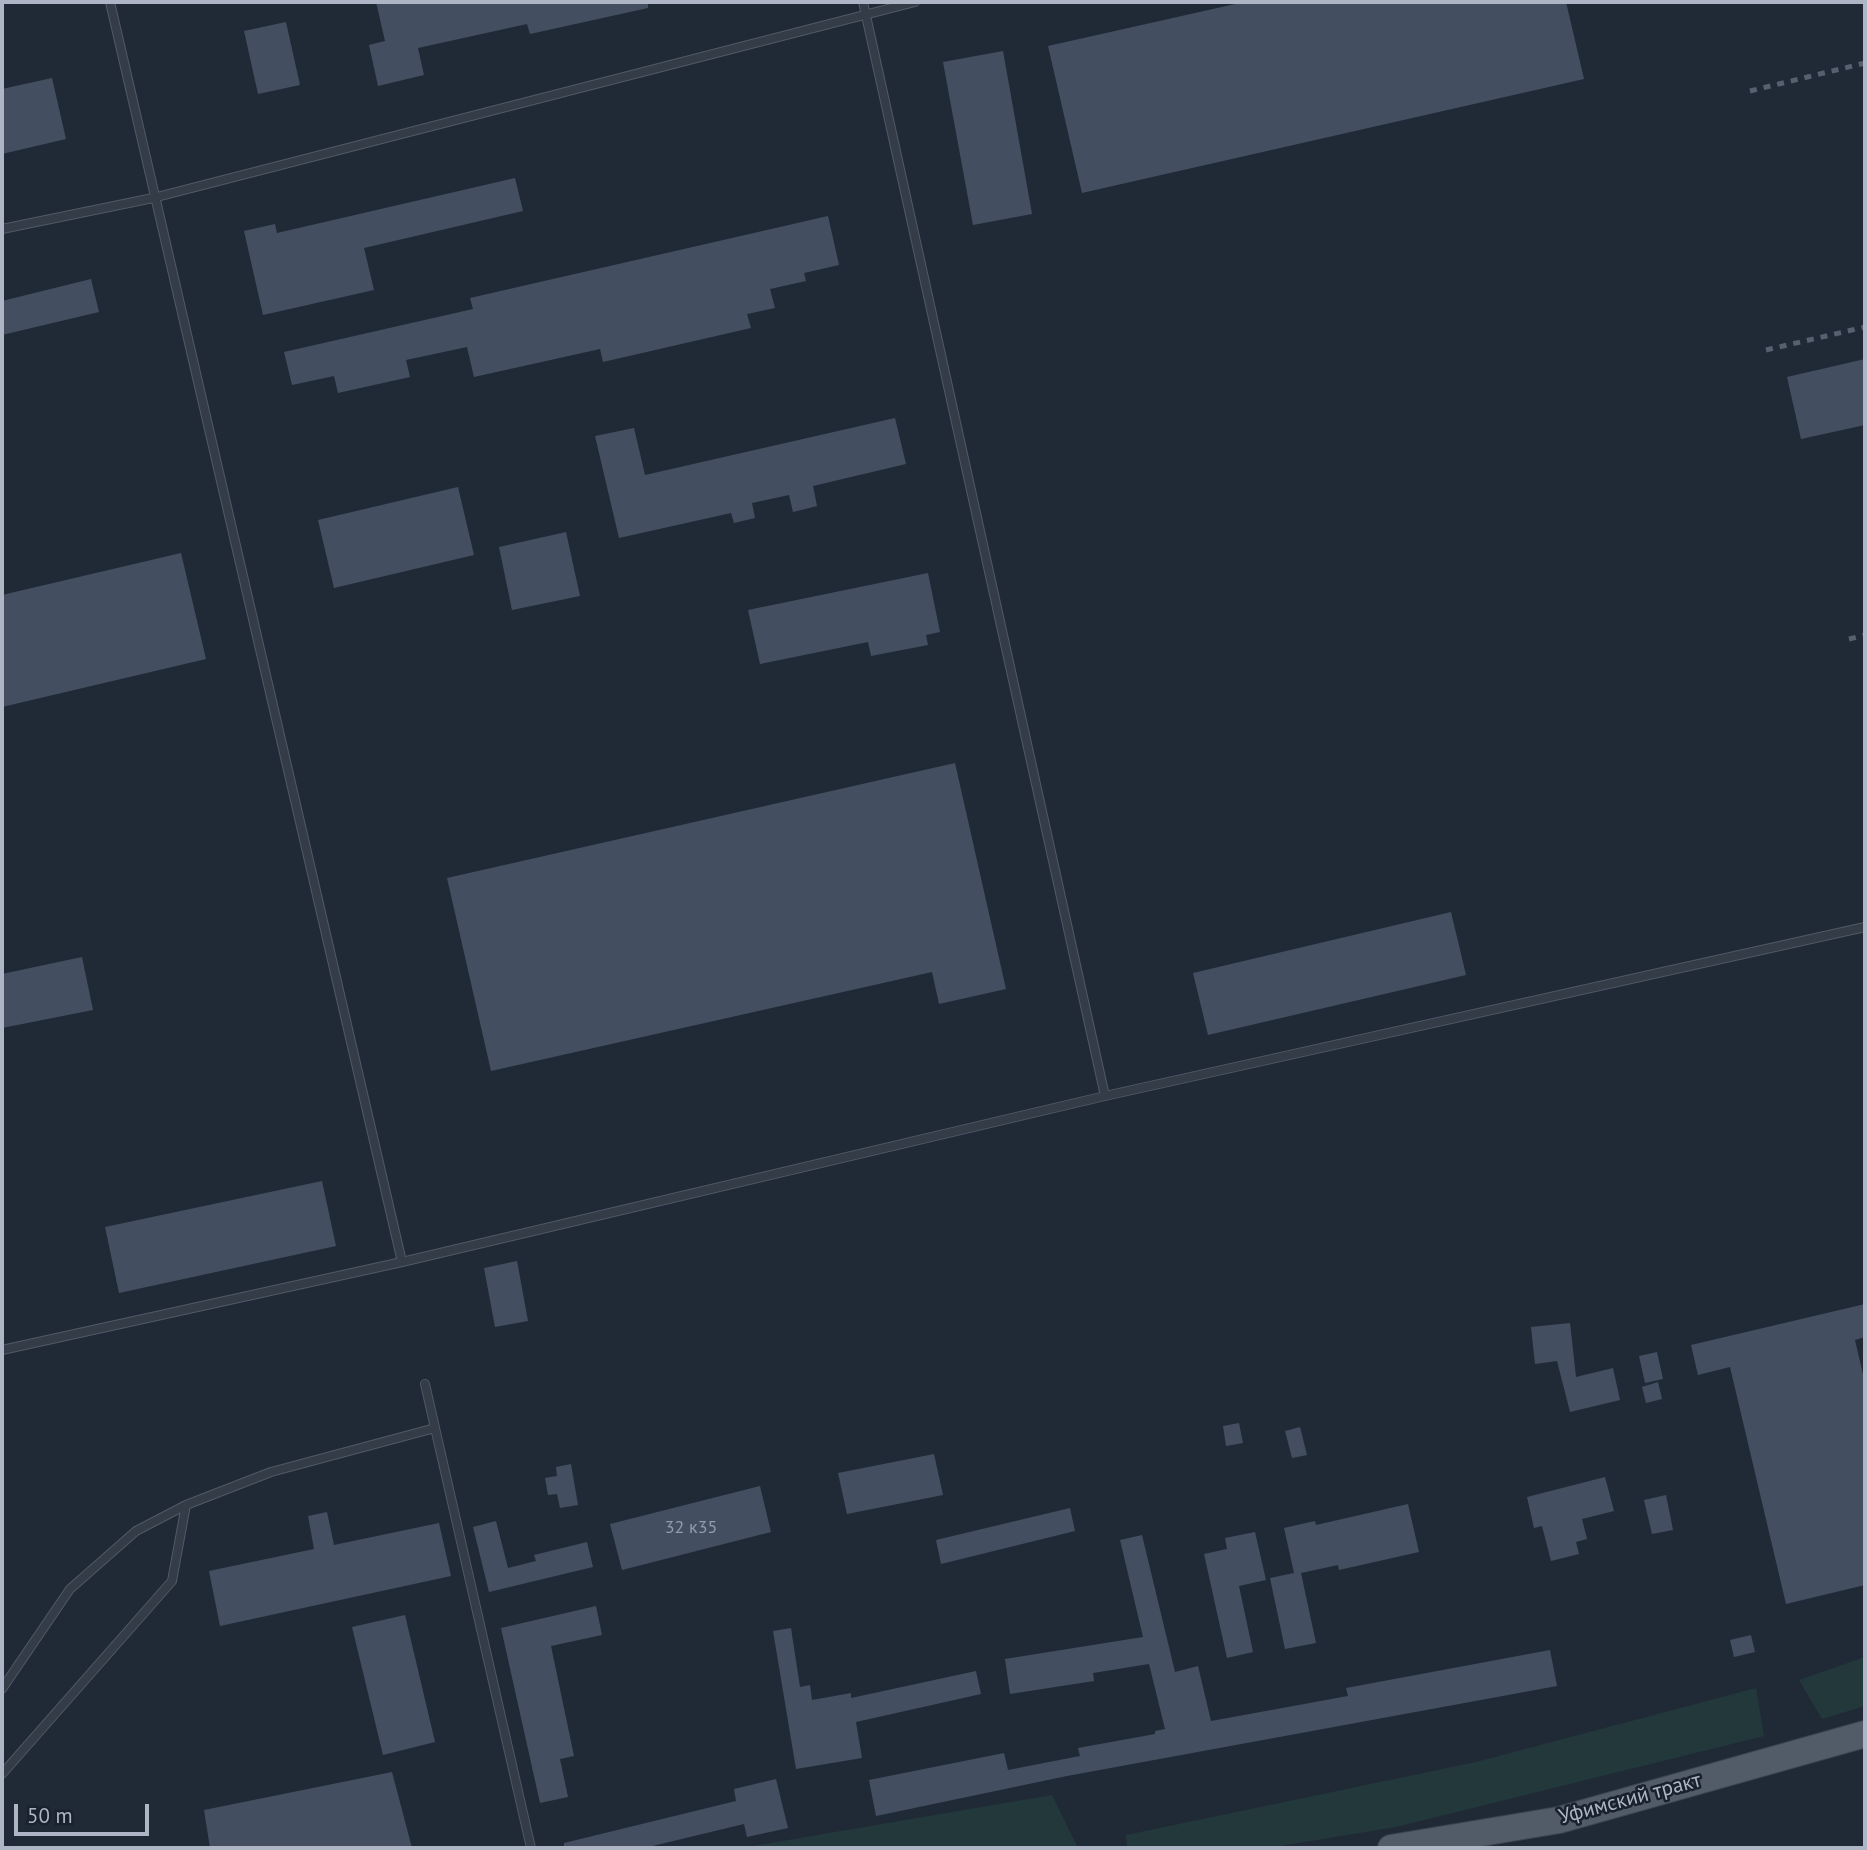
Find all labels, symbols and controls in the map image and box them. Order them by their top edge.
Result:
house number: 32 к35 [665,1517,717,1539]
street label: Уфимский тракт [1556,1768,1704,1830]
scale bar [18,1790,152,1834]
text: 50 m [27,1802,73,1829]

